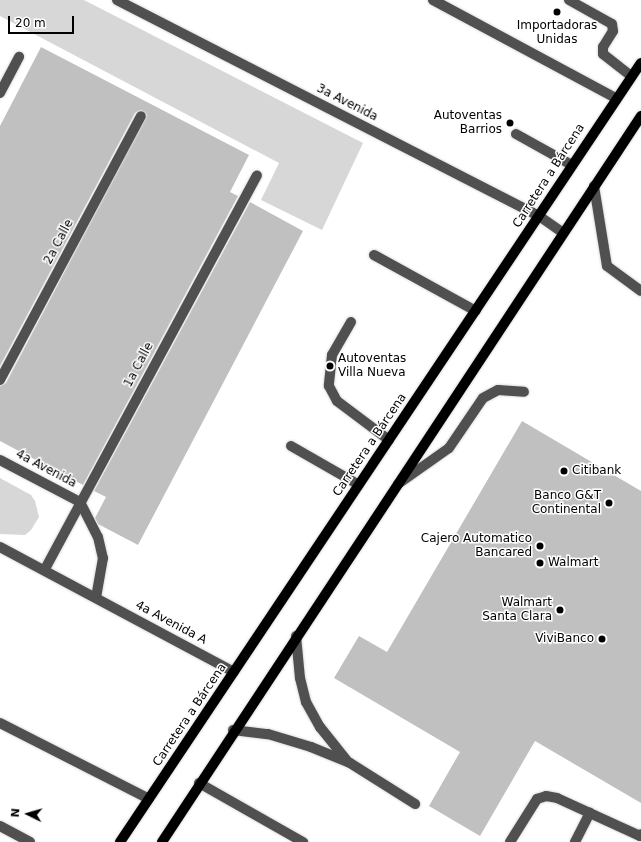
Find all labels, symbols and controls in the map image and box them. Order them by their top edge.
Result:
marker: Importadoras Unidas [552,7,562,17]
scale bar [10,8,76,34]
text: 20 m [15,16,46,30]
place label: Importadoras Unidas [517,19,597,47]
street label: 3a Avenida [314,81,380,125]
place label: Autoventas Barrios [434,109,502,137]
marker: Autoventas Barrios [505,118,515,128]
street label: Carretera a Bárcena [510,121,588,231]
street label: 2a Calle [41,217,77,267]
street label: 1a Calle [121,340,157,390]
place label: Autoventas Villa Nueva [338,352,406,380]
marker: Autoventas Villa Nueva [325,361,335,371]
street label: Carretera a Bárcena [330,391,410,499]
street label: 4a Avenida [13,447,79,491]
place label: Citibank [572,464,621,478]
marker: Citibank [559,466,569,476]
place label: Banco G&T Continental [532,489,601,517]
marker: Banco G&T Continental [604,498,614,508]
place label: Cajero Automatico Bancared [421,532,532,560]
marker: Cajero Automatico Bancared [535,541,545,551]
place label: Walmart [548,556,598,570]
marker: Walmart [535,558,545,568]
place label: Walmart Santa Clara [482,596,552,624]
street label: 4a Avenida A [133,598,209,648]
marker: Walmart Santa Clara [555,605,565,615]
place label: ViviBanco [535,632,594,646]
marker: ViviBanco [597,634,607,644]
street label: Carretera a Bárcena [150,661,230,769]
north arrow [8,794,48,834]
text: N [9,808,22,818]

